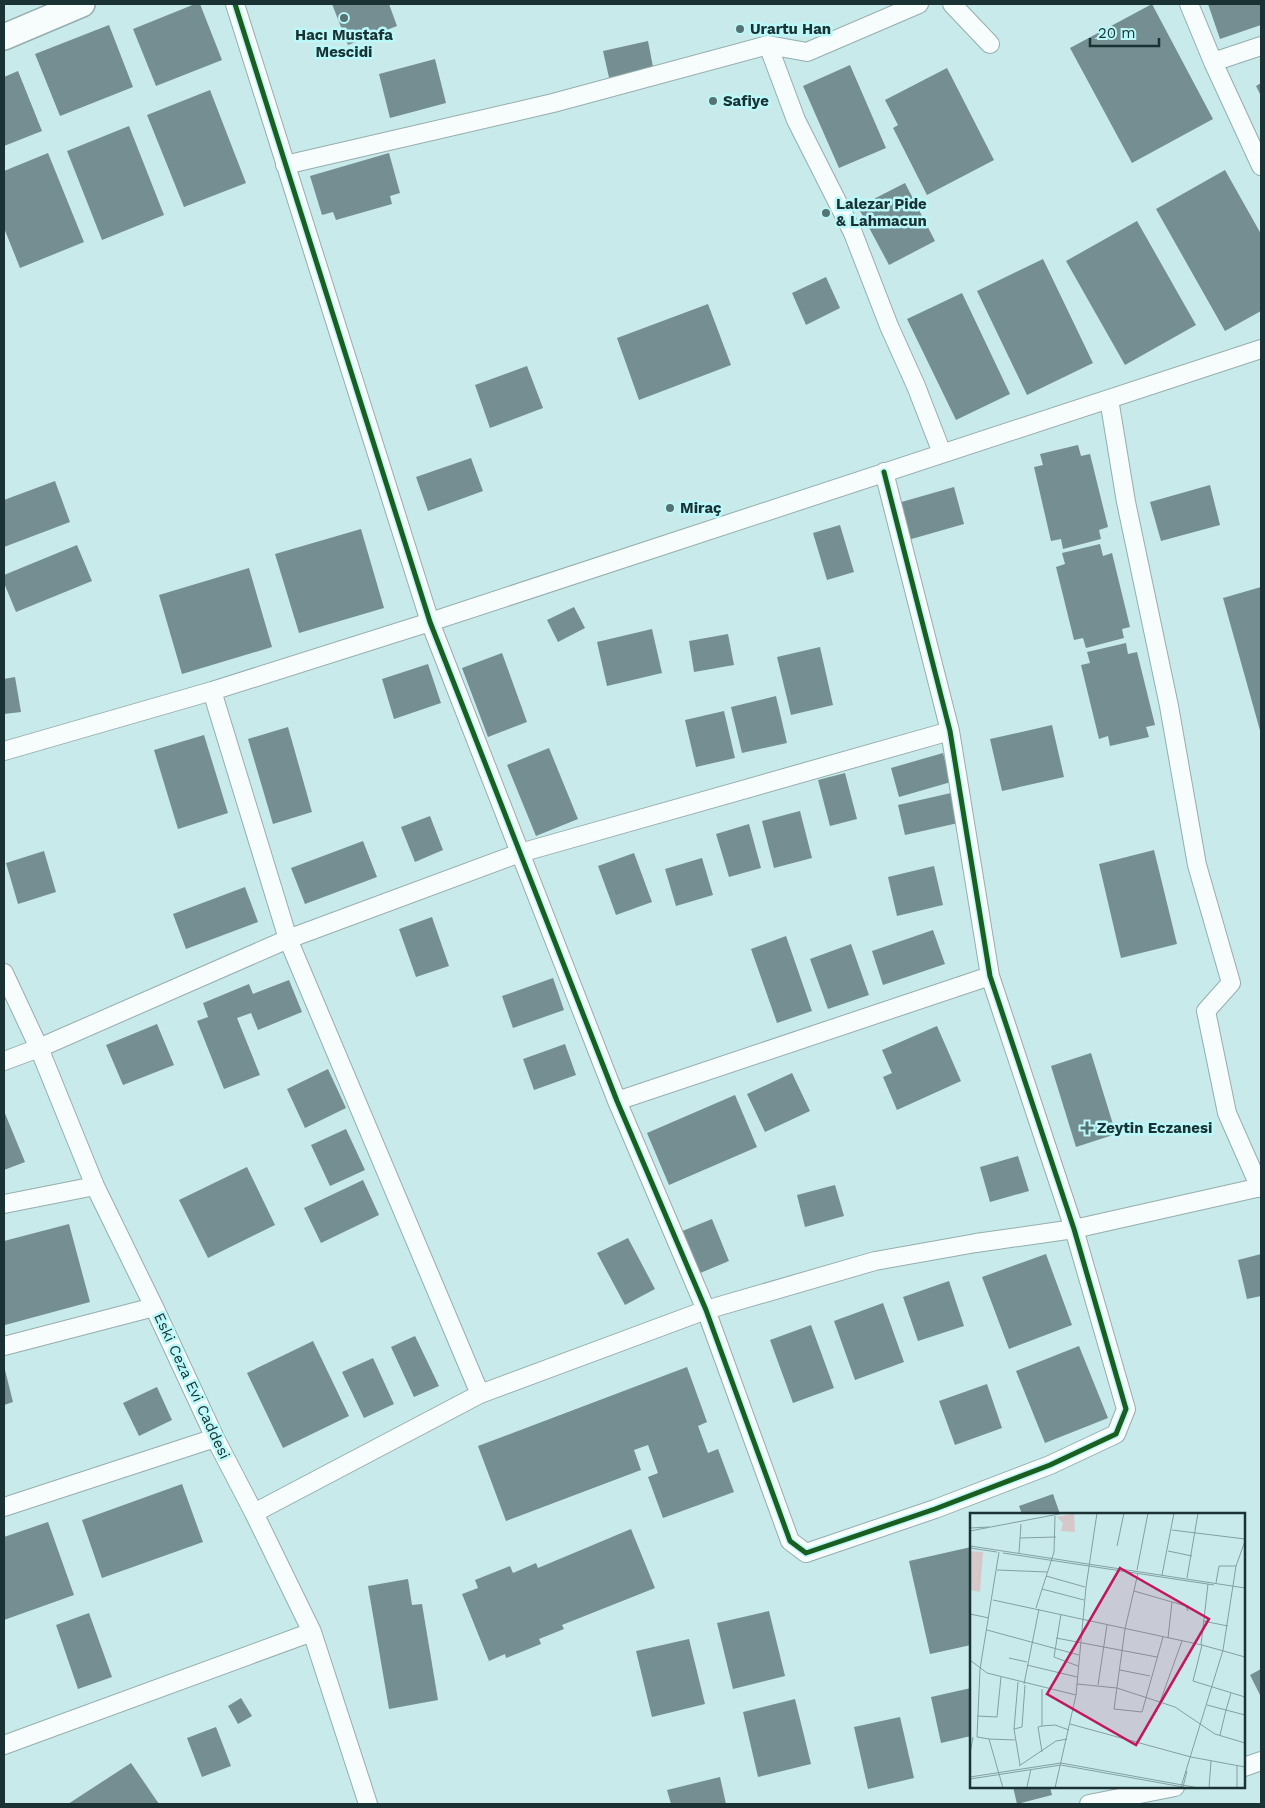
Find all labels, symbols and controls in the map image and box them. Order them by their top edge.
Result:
marker: Hacı Mustafa Mescidi [338,12,350,24]
scale bar [1090,15,1159,47]
place label: Urartu Han [750,20,831,38]
marker: Urartu Han [734,23,746,35]
text: 20 m [1098,24,1136,42]
place label: Hacı Mustafa Mescidi [295,26,393,61]
place label: Safiye [723,92,769,110]
marker: Safiye [707,95,719,107]
place label: Lalezar Pide & Lahmacun [836,195,927,230]
marker: Lalezar Pide & Lahmacun [820,207,832,219]
place label: Miraç [680,499,722,517]
marker: Miraç [664,502,676,514]
place label: Zeytin Eczanesi [1097,1119,1212,1137]
marker: Zeytin Eczanesi [1081,1122,1093,1134]
street label: Eski Ceza Evi Caddesi [150,1310,234,1462]
inset map [970,1513,1245,1788]

